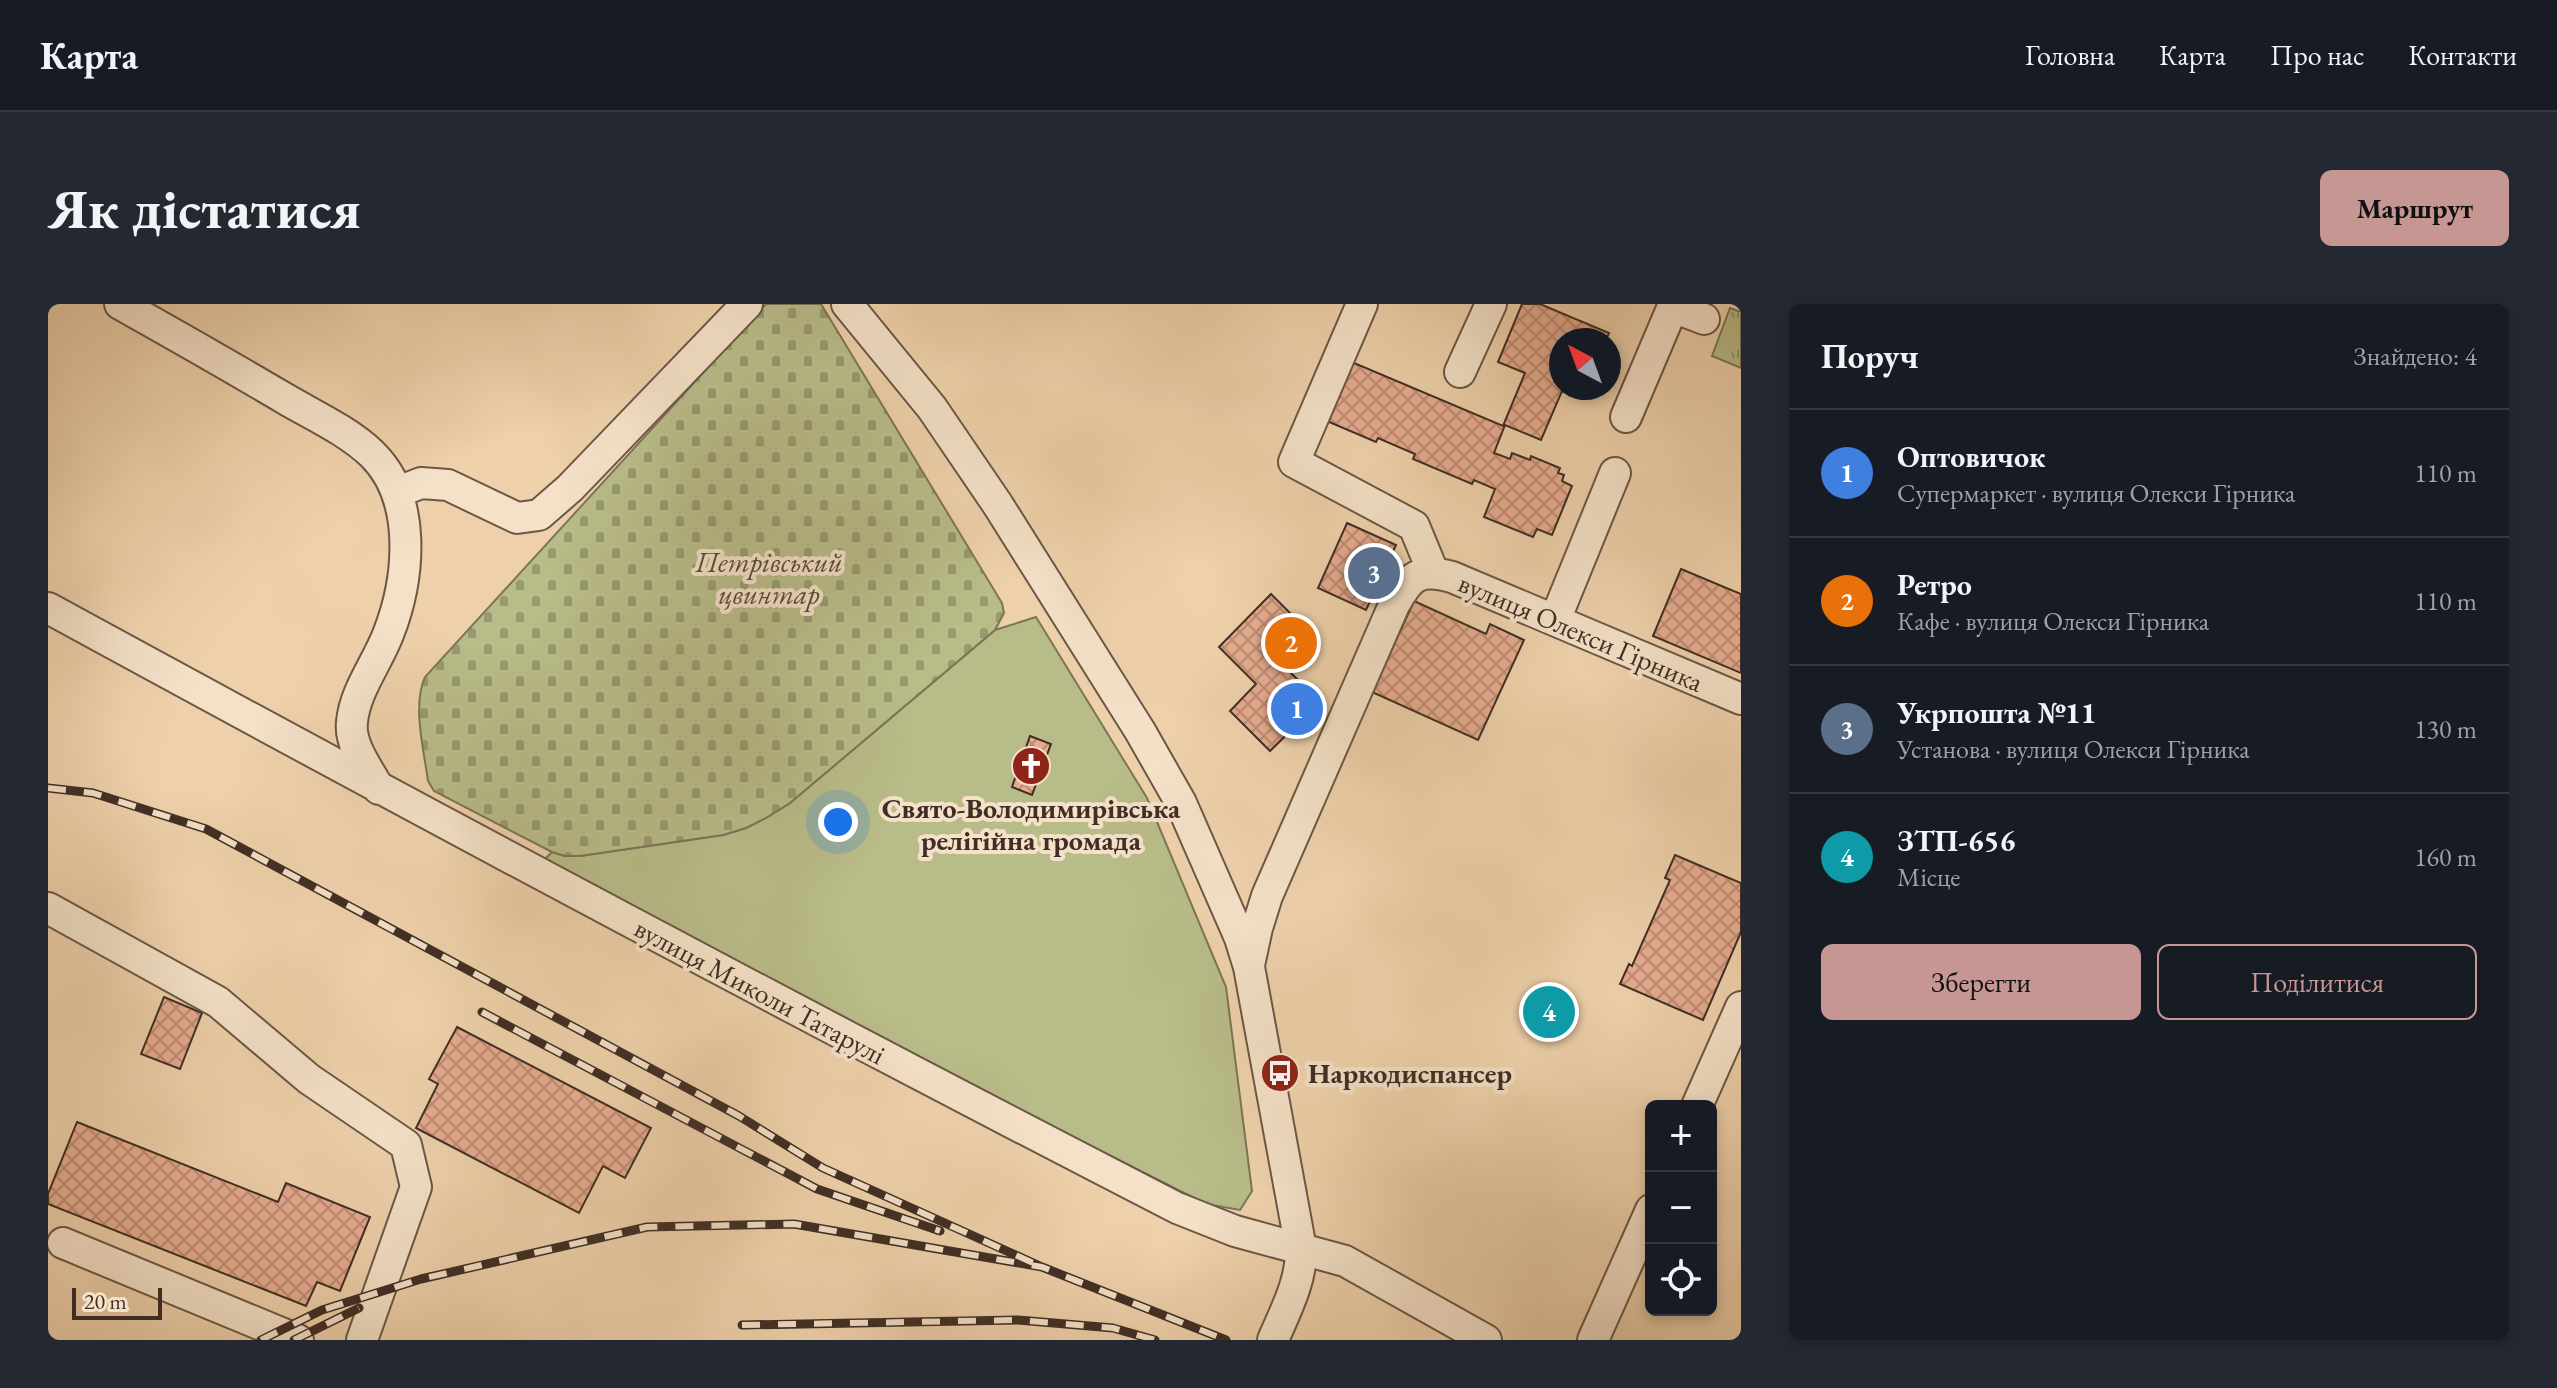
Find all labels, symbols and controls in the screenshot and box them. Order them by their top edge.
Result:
text: Карта [40,31,138,80]
text: Головна [2025,37,2115,73]
text: Карта [2159,37,2226,73]
text: Про нас [2270,37,2364,73]
text: Контакти [2408,37,2517,73]
button: Маршрут [2320,170,2509,246]
text: Як дістатися [48,172,361,245]
north arrow [1549,328,1621,400]
text: Поруч [1821,334,1919,378]
text: Знайдено: 4 [2354,339,2477,373]
text: Оптовичок [1897,437,2046,476]
text: 1 [1840,456,1854,490]
text: 110 m [2414,456,2477,490]
text: Супермаркет · вулиця Олекси Гірника [1897,476,2295,510]
pin: 3 [1348,543,1400,603]
park label: Петрівський цвинтар [695,544,842,612]
street label: вулиця Олекси Гірника [1453,564,1710,700]
text: Ретро [1897,565,1972,604]
text: 2 [1840,584,1854,618]
text: 110 m [2414,584,2477,618]
text: Кафе · вулиця Олекси Гірника [1897,604,2209,638]
pin: 2 [1265,613,1317,673]
pin: 1 [1271,679,1323,739]
text: Укрпошта №11 [1897,693,2096,732]
text: 3 [1840,712,1854,746]
text: 130 m [2414,712,2477,746]
text: Установа · вулиця Олекси Гірника [1897,732,2250,766]
church icon: Свято-Володимирівська релігійна громада [1010,745,1052,787]
place label: Свято-Володимирівська релігійна громада [882,790,1181,858]
your location [818,802,858,842]
text: ЗТП-656 [1897,821,2015,860]
text: 4 [1840,840,1854,874]
text: 160 m [2414,840,2477,874]
text: Місце [1897,860,1961,894]
street label: вулиця Миколи Татарулі [628,910,892,1072]
button: Зберегти [1821,944,2141,1020]
button: Поділитися [2157,944,2477,1020]
pin: 4 [1523,982,1575,1042]
bus stop icon: Наркодиспансер [1259,1052,1301,1094]
place label: Наркодиспансер [1308,1055,1512,1091]
map controls [1645,1100,1717,1316]
button: + [1645,1100,1717,1172]
button: − [1645,1172,1717,1244]
button: locate [1645,1244,1717,1316]
scale bar [72,1284,162,1320]
text: 20 m [84,1287,127,1316]

